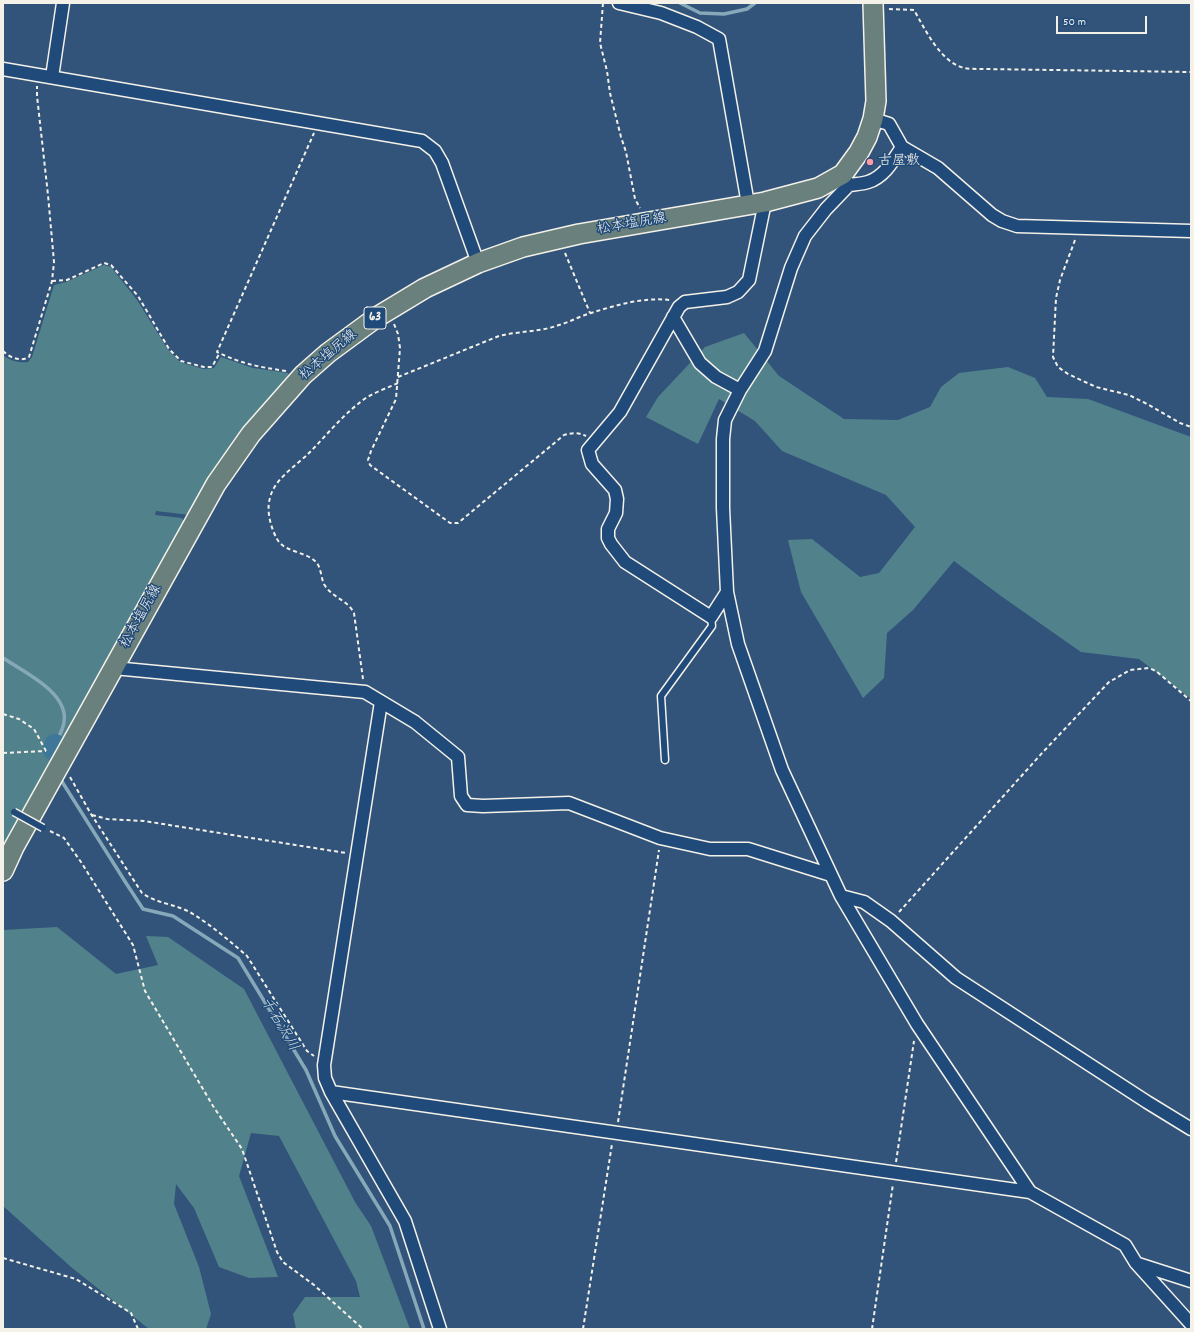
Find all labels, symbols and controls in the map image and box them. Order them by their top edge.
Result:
scale bar [1058,8,1149,34]
text: 50 m [1063,14,1086,31]
place label: 古屋敷 [878,154,920,170]
marker: 古屋敷 [865,157,875,167]
street label: 松本塩尻線 [596,211,668,239]
road number: 63 [364,307,386,329]
street label: 松本塩尻線 [297,327,361,385]
street label: 松本塩尻線 [118,582,166,652]
water label: 千石沢川 [255,995,301,1055]

